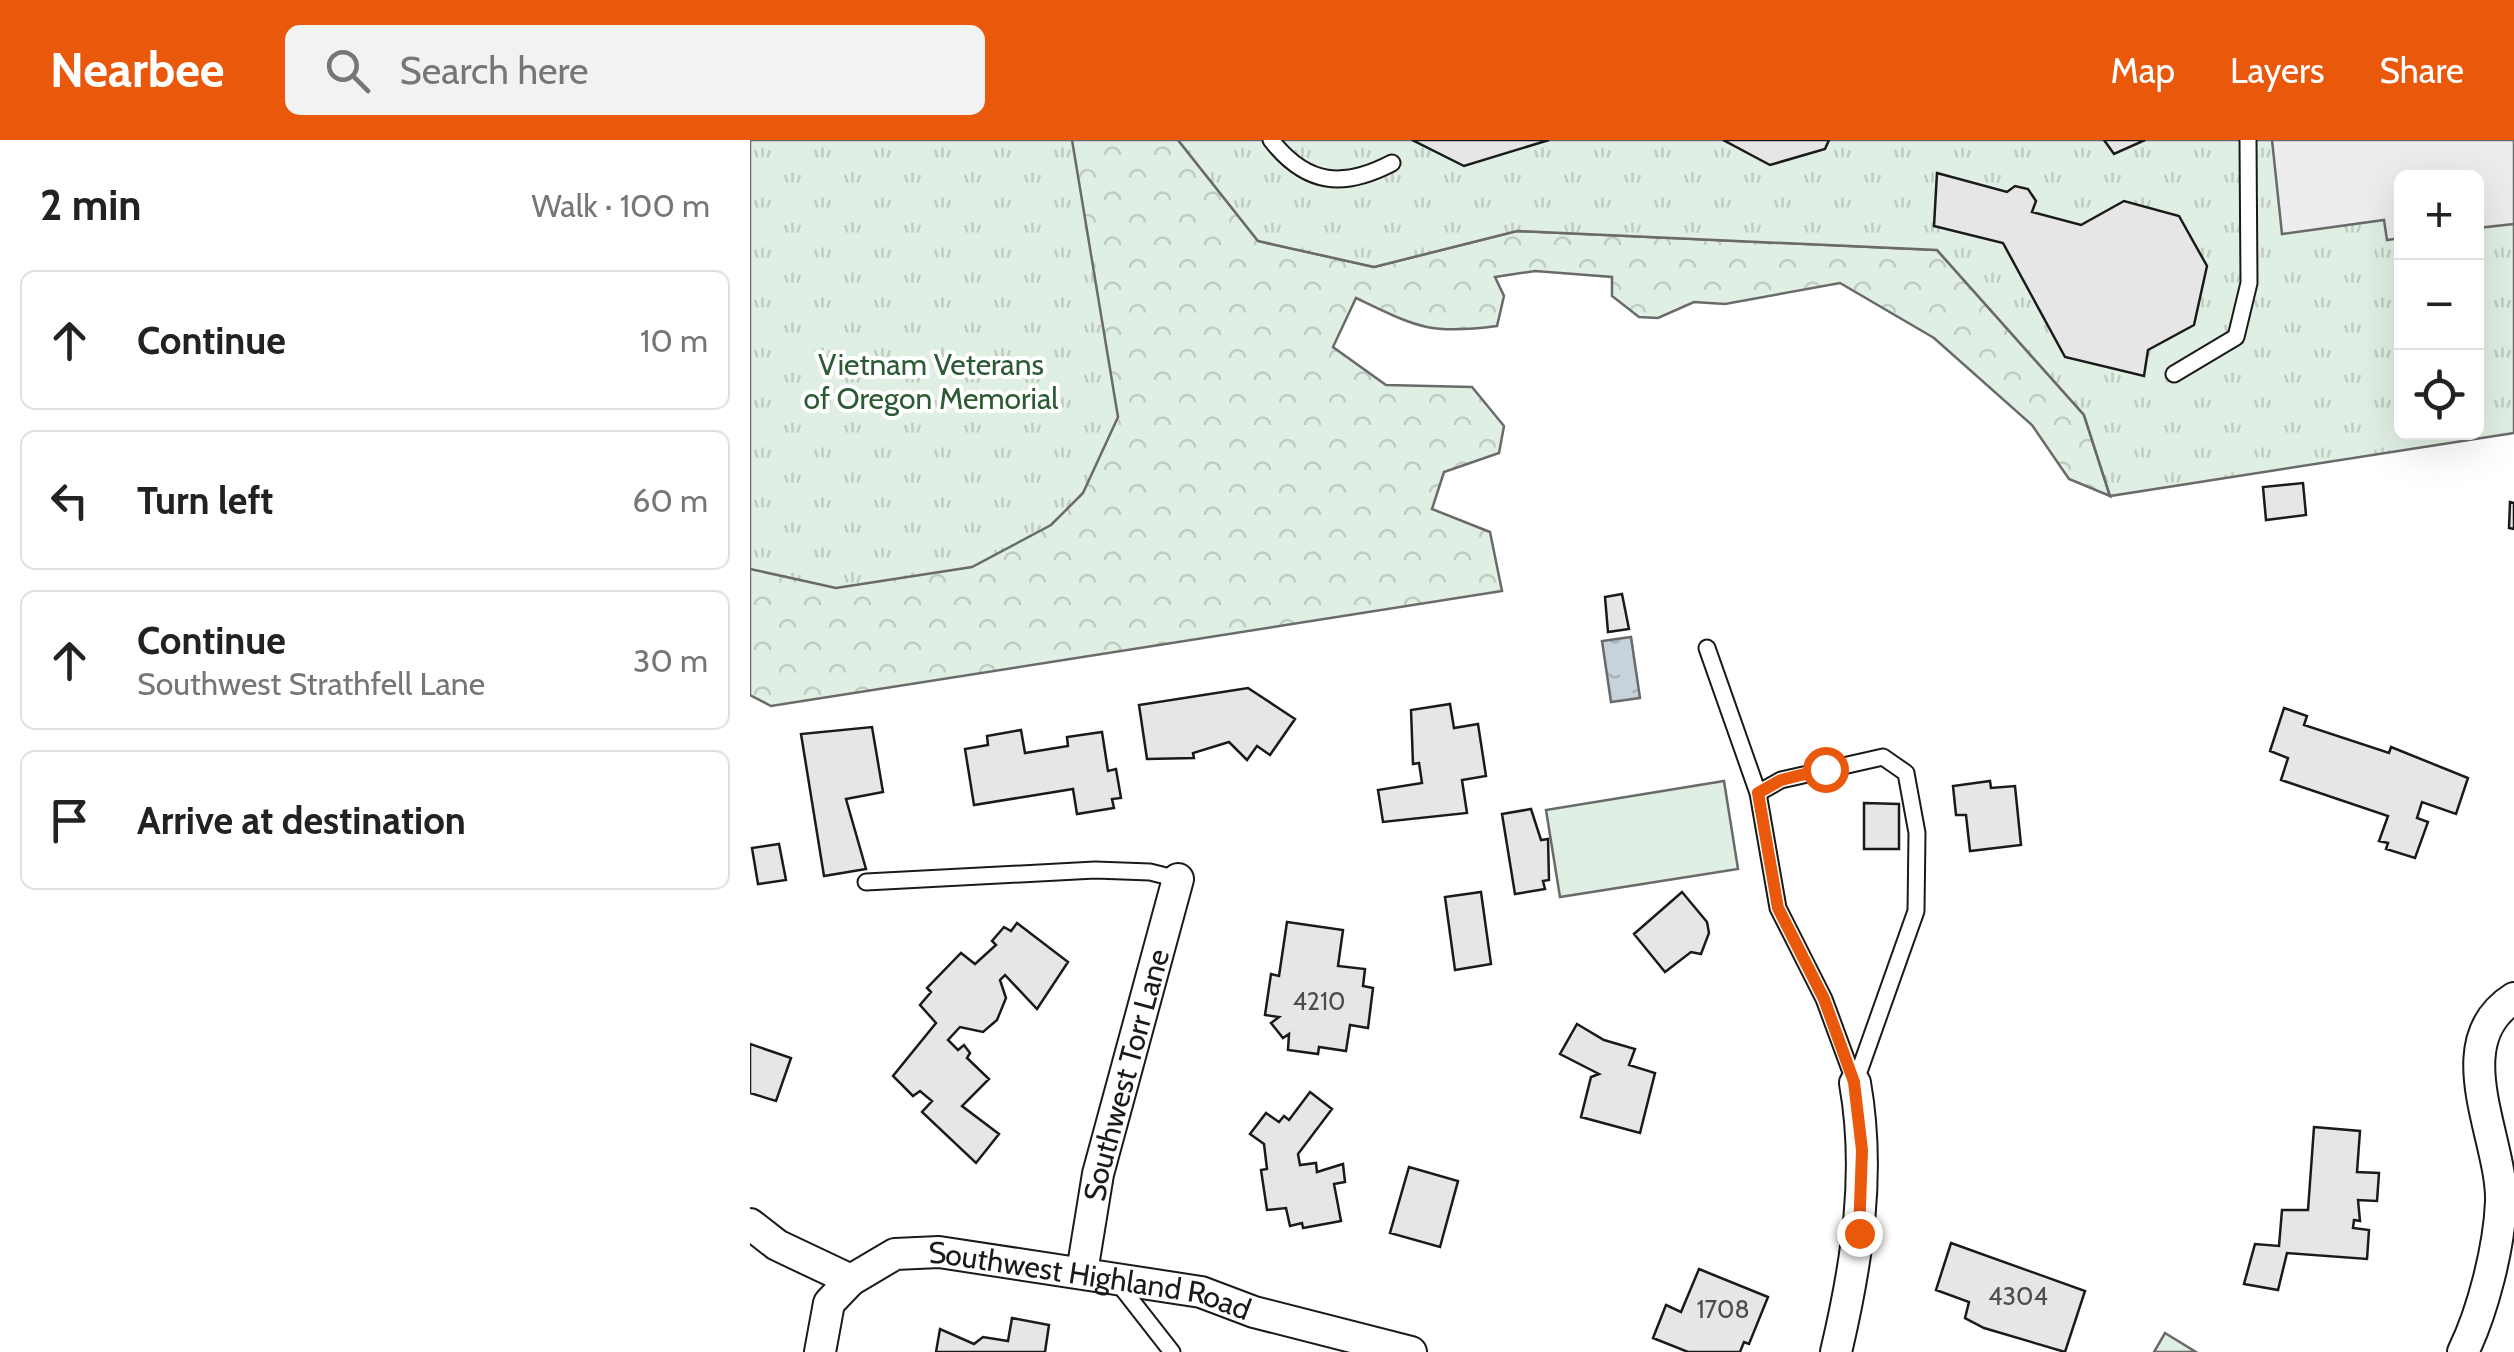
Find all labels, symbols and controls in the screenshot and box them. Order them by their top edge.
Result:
search box [285,25,985,115]
text: Nearbee [50,41,225,99]
icon: search [320,43,375,98]
text: Search here [400,47,588,94]
text: Map [2111,49,2175,92]
text: Layers [2230,49,2324,92]
text: Share [2379,49,2464,92]
map controls [2394,170,2484,440]
button: + [2394,170,2484,260]
text: 2 min [40,179,141,231]
text: Walk · 100 m [531,186,710,225]
button: − [2394,260,2484,350]
icon: ahead [42,313,97,368]
text: Continue [137,317,286,364]
text: 10 m [640,321,708,360]
park label: Vietnam Veterans of Oregon Memorial [804,346,1058,417]
button: locate [2394,350,2484,440]
icon: left [42,473,97,528]
text: Turn left [137,477,273,524]
text: 60 m [632,481,708,520]
text: Continue [137,617,286,664]
icon: ahead [42,633,97,688]
text: 30 m [633,641,708,680]
text: Southwest Strathfell Lane [137,664,485,703]
route start [1803,747,1849,793]
icon: arrive [42,793,97,848]
text: Arrive at destination [137,797,466,844]
street label: Southwest Torr Lane [1075,945,1177,1204]
house number: 4210 [1292,986,1346,1016]
route end [1837,1211,1883,1257]
street label: Southwest Highland Road [928,1233,1256,1328]
house number: 4304 [1988,1281,2048,1311]
house number: 1708 [1696,1294,1750,1324]

